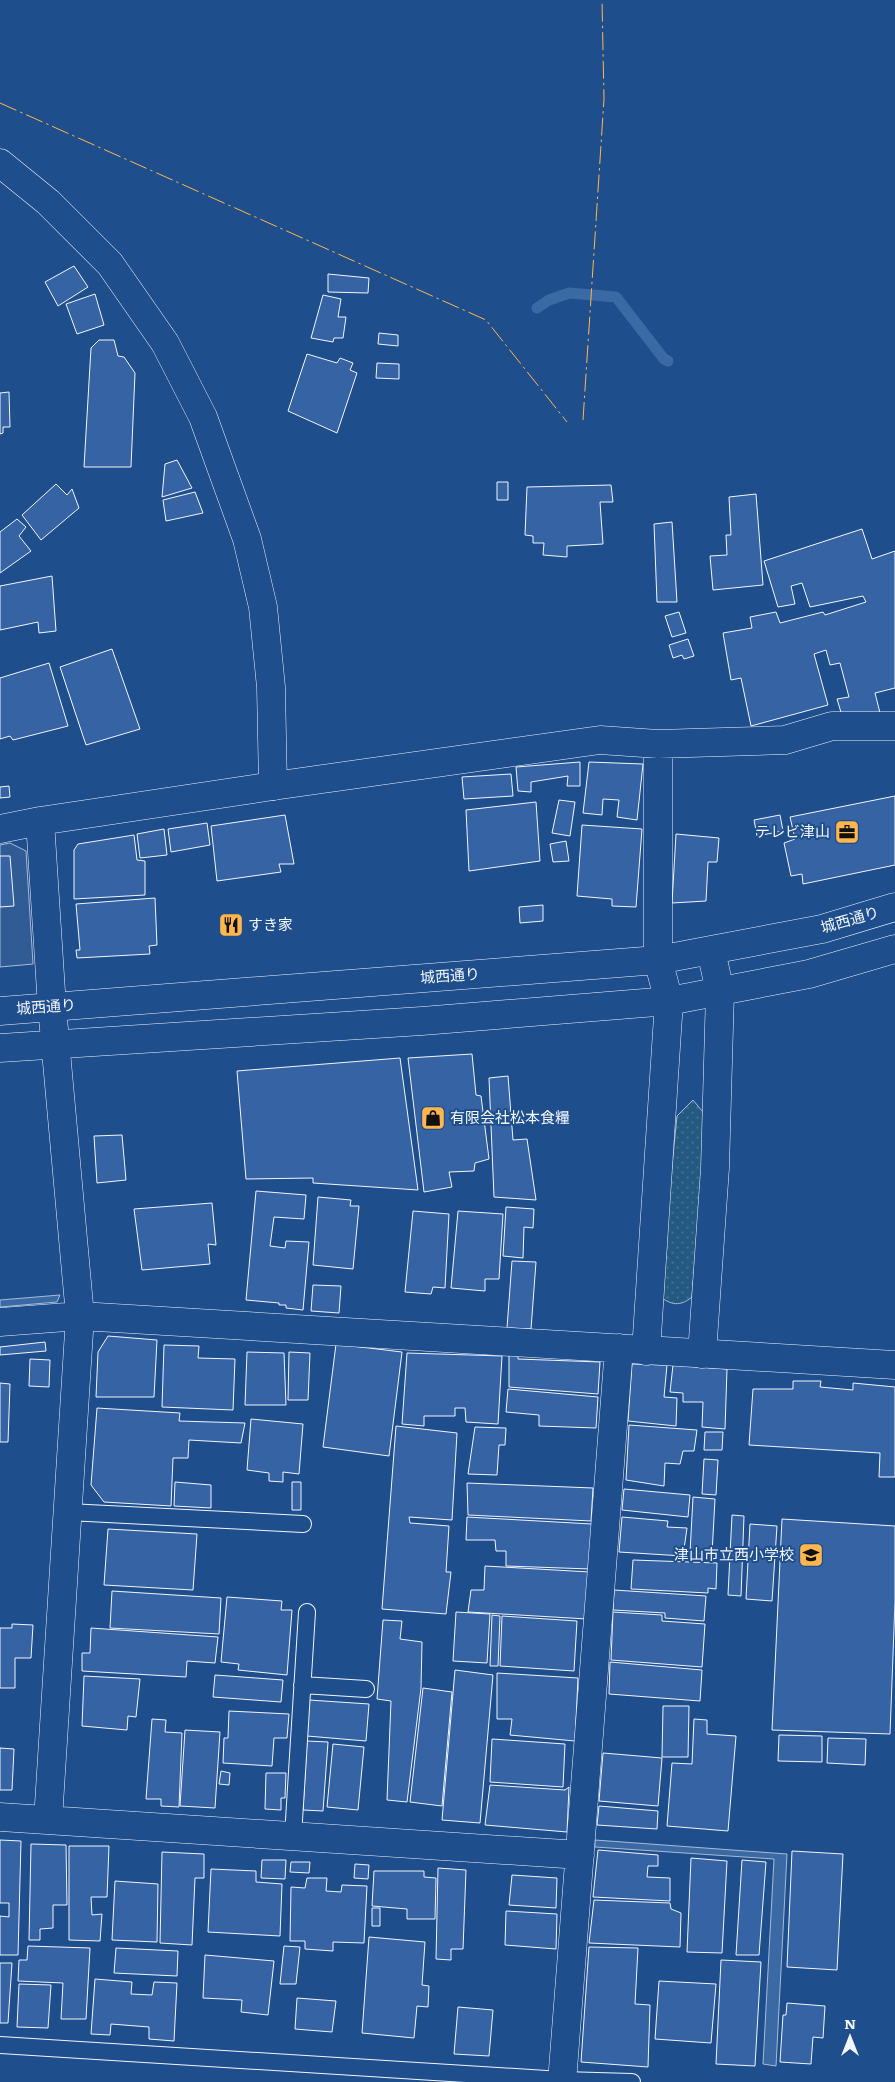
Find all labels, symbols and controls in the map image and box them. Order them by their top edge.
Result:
place label: テレビ津山 [755,819,830,842]
office icon: テレビ津山 [834,819,860,845]
street label: 城西通り [818,899,882,938]
restaurant icon: すき家 [218,912,244,938]
place label: すき家 [248,912,293,935]
street label: 城西通り [419,961,481,988]
street label: 城西通り [15,992,77,1019]
shop icon: 有限会社松本食糧 [420,1105,446,1131]
place label: 有限会社松本食糧 [450,1105,570,1128]
place label: 津山市立西小学校 [674,1542,794,1565]
school or university icon: 津山市立西小学校 [798,1542,824,1568]
north arrow [825,2012,875,2062]
text: N [844,2013,856,2033]

